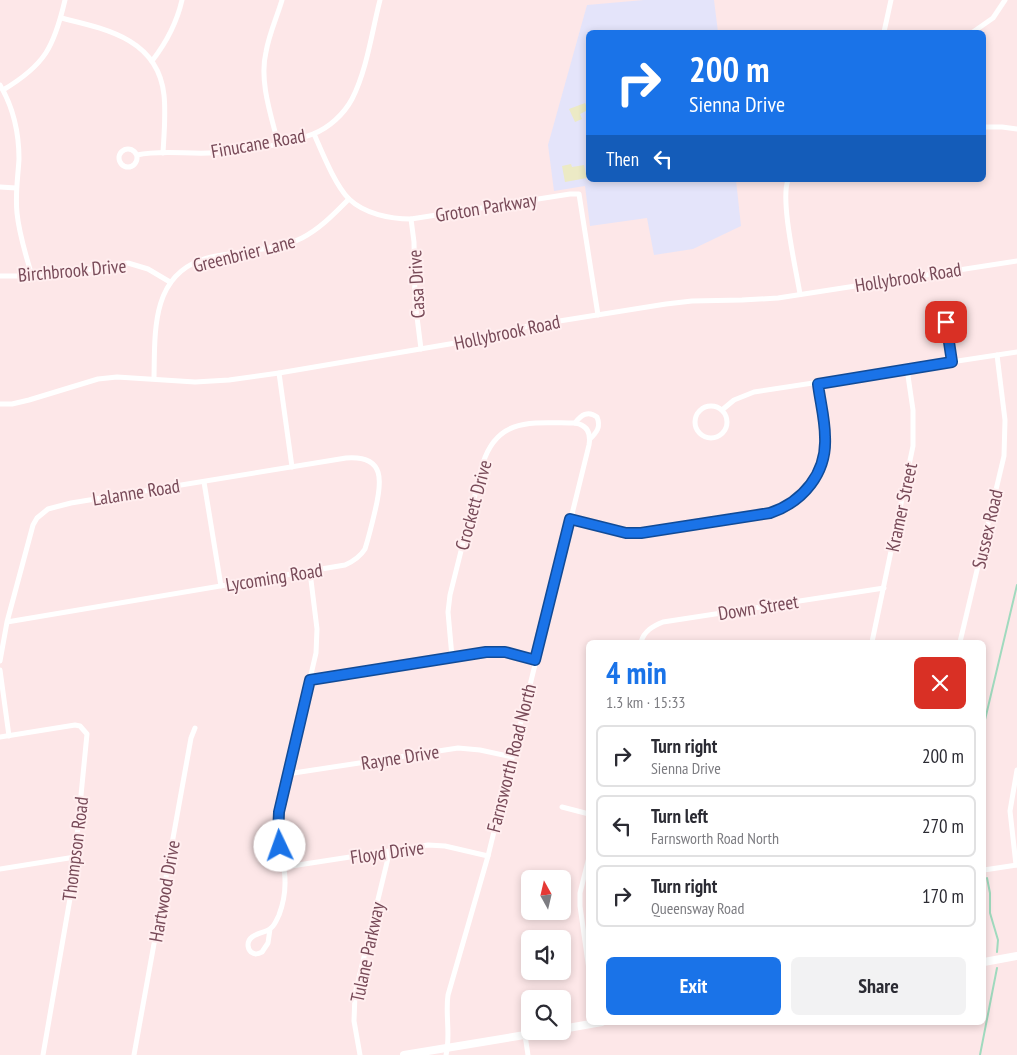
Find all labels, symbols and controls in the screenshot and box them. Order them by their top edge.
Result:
text: 200 m [689,46,770,92]
icon: right [606,50,671,115]
text: Sienna Drive [689,90,785,118]
street label: Finucane Road [209,123,307,163]
icon: left [649,145,677,173]
text: Then [606,147,639,171]
street label: Groton Parkway [433,187,539,227]
street label: Greenbrier Lane [190,229,298,277]
street label: Casa Drive [402,249,430,319]
street label: Birchbrook Drive [17,253,127,287]
street label: Hollybrook Road [853,257,963,297]
pin [925,301,967,343]
icon: arrive [932,308,960,336]
street label: Hollybrook Road [452,309,562,355]
street label: Crockett Drive [449,457,497,553]
street label: Kramer Street [880,459,922,554]
street label: Lalanne Road [91,473,181,511]
street label: Sussex Road [966,487,1008,571]
street label: Lycoming Road [224,558,324,596]
street label: Down Street [716,589,801,625]
text: 4 min [606,653,667,692]
button: close [914,657,966,709]
street label: Farnsworth Road North [481,681,541,835]
text: 1.3 km · 15:33 [606,692,686,712]
text: Turn right [651,734,717,758]
street label: Rayne Drive [359,739,441,775]
icon: right [608,742,636,770]
text: 200 m [922,744,964,768]
text: Sienna Drive [651,758,721,778]
street label: Thompson Road [57,795,93,903]
text: Turn left [651,804,708,828]
icon: left [608,812,636,840]
text: 270 m [922,814,964,838]
position arrow [253,819,305,871]
text: Farnsworth Road North [651,828,779,848]
street label: Floyd Drive [349,835,426,869]
street label: Hartwood Drive [143,838,185,944]
north arrow [521,870,571,920]
map controls [521,870,571,1040]
text: Turn right [651,874,717,898]
icon: right [608,882,636,910]
text: 170 m [922,884,964,908]
text: Queensway Road [651,898,744,918]
street label: Tulane Parkway [345,899,389,1004]
button: sound [521,930,571,980]
button: Exit [606,957,781,1015]
button: Share [791,957,966,1015]
button: search [521,990,571,1040]

